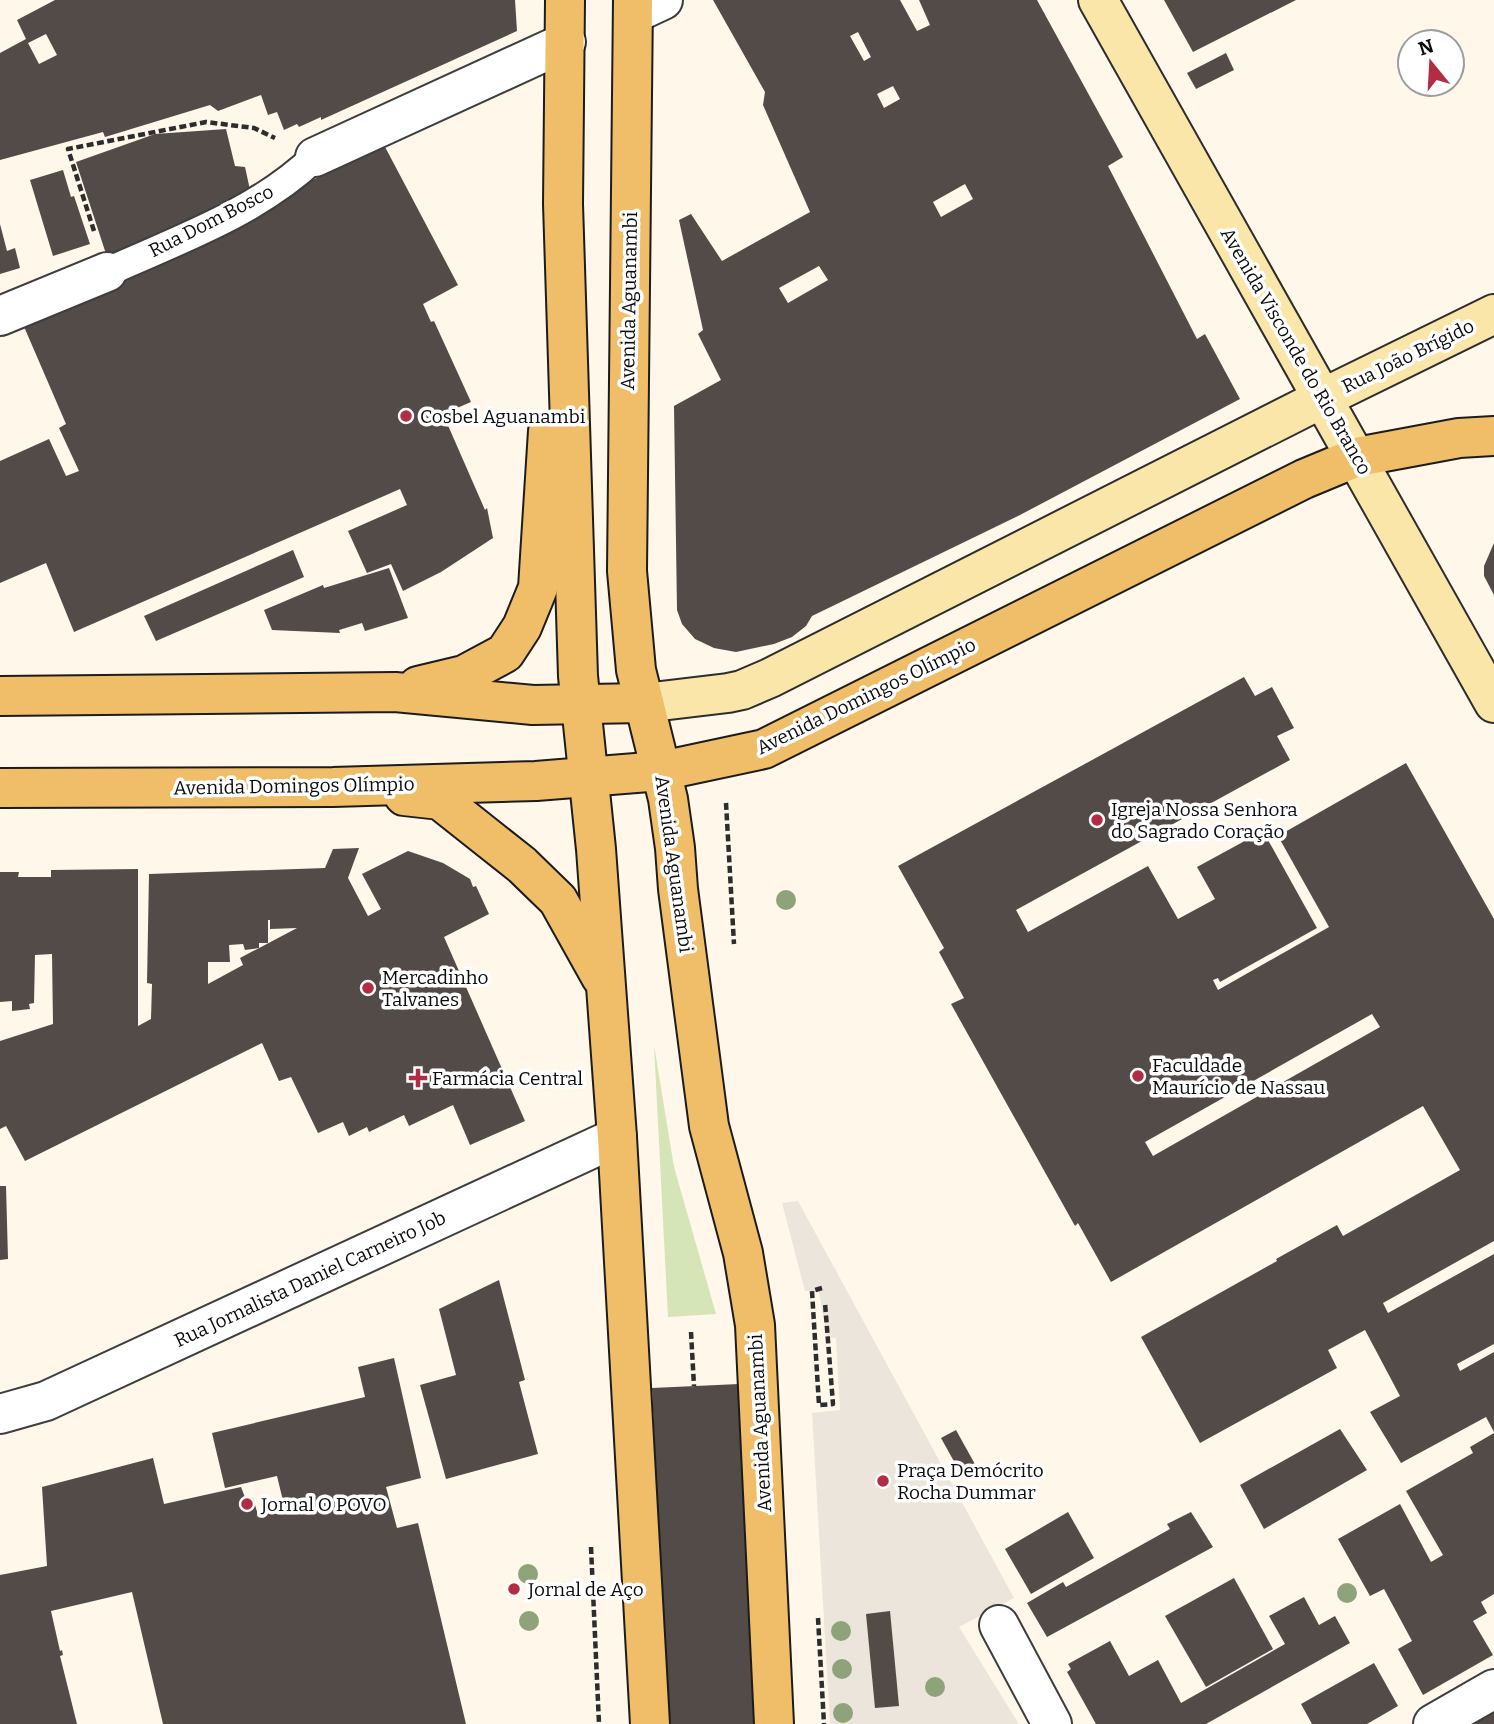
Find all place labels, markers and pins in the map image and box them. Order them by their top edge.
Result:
place label: Cosbel Aguanambi [420,405,586,428]
marker: Cosbel Aguanambi [398,408,414,424]
place label: Igreja Nossa Senhora do Sagrado Coração [1111,798,1298,843]
marker: Igreja Nossa Senhora do Sagrado Coração [1089,812,1105,828]
place label: Mercadinho Talvanes [382,966,489,1011]
marker: Mercadinho Talvanes [360,980,376,996]
place label: Faculdade Maurício de Nassau [1152,1054,1326,1099]
place label: Farmácia Central [432,1067,583,1090]
marker: Faculdade Maurício de Nassau [1130,1068,1146,1084]
marker: Farmácia Central [410,1070,426,1086]
place label: Praça Demócrito Rocha Dummar [897,1459,1044,1504]
marker: Praça Demócrito Rocha Dummar [875,1473,891,1489]
place label: Jornal O POVO [260,1493,387,1516]
marker: Jornal O POVO [239,1496,255,1512]
place label: Jornal de Aço [527,1578,644,1601]
marker: Jornal de Aço [506,1581,522,1597]

